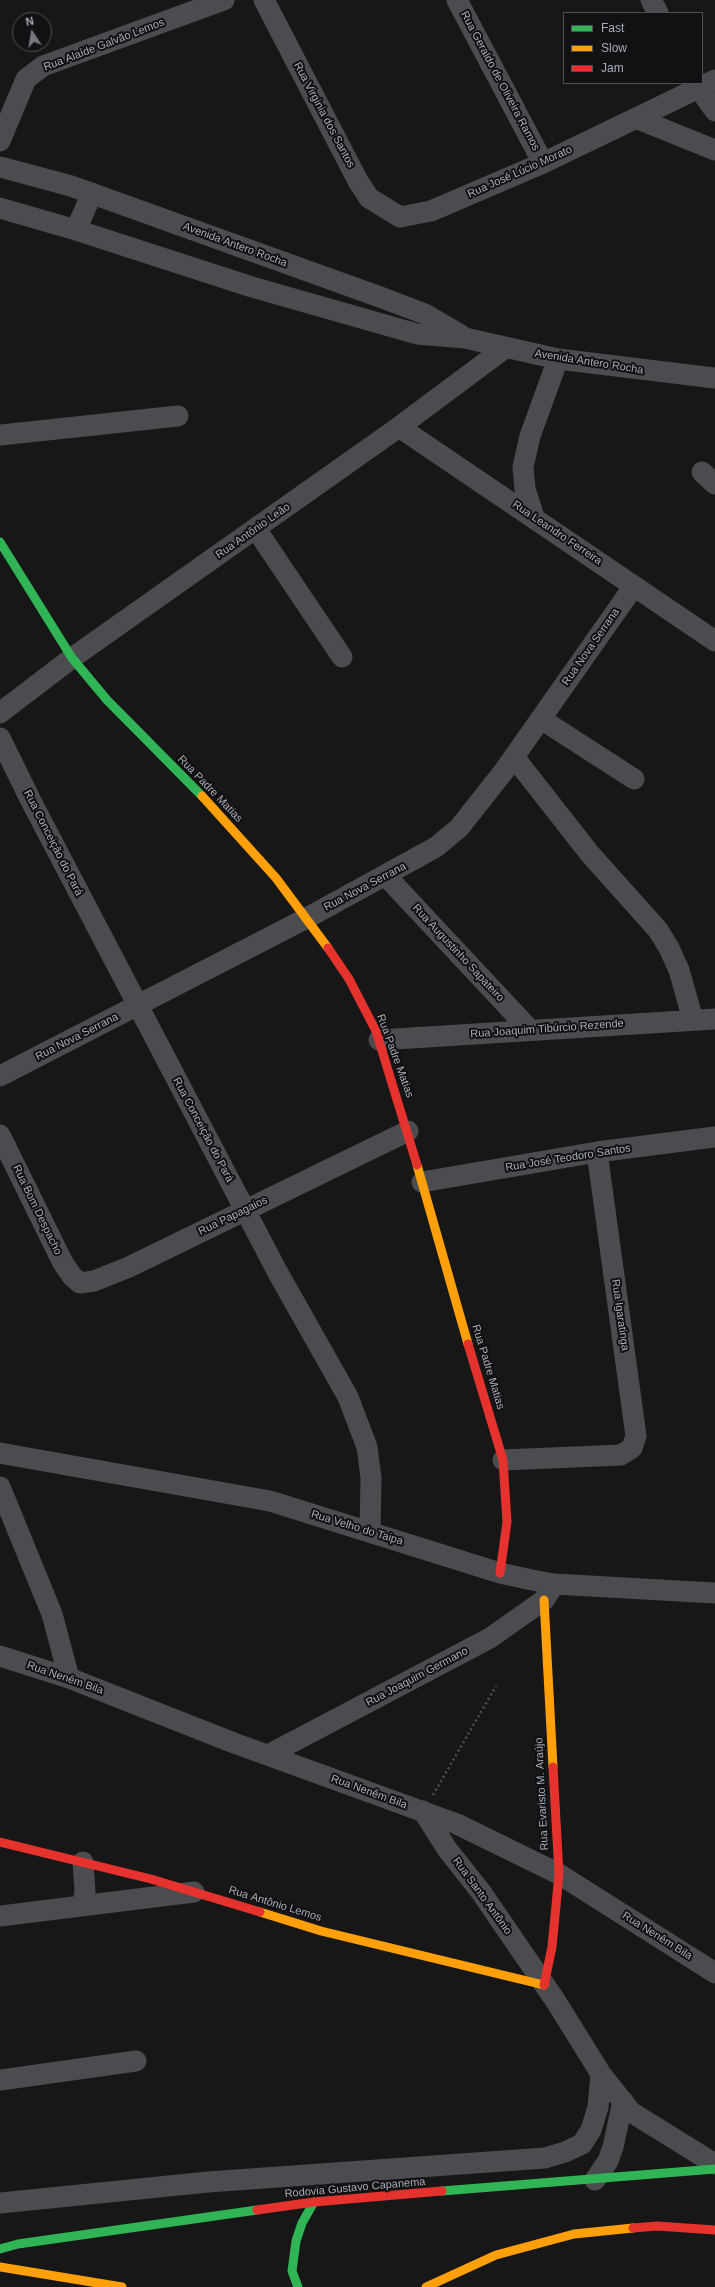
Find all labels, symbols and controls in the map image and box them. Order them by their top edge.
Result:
street label: Rua Geraldo de Oliveira Ramos [458,9,542,153]
north arrow [12,12,52,52]
legend [563,12,703,84]
text: N [25,15,35,28]
street label: Rua Alaíde Galvão Lemos [42,16,166,74]
text: Fast [601,21,624,35]
text: Slow [601,41,627,55]
street label: Rua Virginia dos Santos [291,60,357,170]
text: Jam [601,61,624,75]
street label: Rua José Lúcio Morato [466,143,574,201]
street label: Avenida Antero Rocha [181,220,289,270]
street label: Avenida Antero Rocha [534,347,644,377]
street label: Rua Leandro Ferreira [510,498,604,568]
street label: Rua Antônio Leão [213,500,293,562]
street label: Rua Nova Serrana [559,606,623,688]
street label: Rua Padre Matias [175,753,245,825]
street label: Rua Conceição do Pará [21,788,85,898]
street label: Rua Nova Serrana [322,860,408,914]
street label: Rua Augustinho Sapateiro [409,902,507,1004]
street label: Rua Nova Serrana [33,1010,121,1064]
street label: Rua Padre Matias [374,1012,416,1100]
street label: Rua Joaquim Tibúrcio Rezende [470,1017,624,1041]
street label: Rua Conceição do Pará [170,1075,236,1185]
street label: Rua José Teodoro Santos [504,1142,632,1174]
street label: Rua Bom Despacho [9,1163,65,1257]
street label: Rua Papagaios [196,1194,270,1238]
street label: Rua Igaratinga [608,1278,632,1352]
street label: Rua Padre Matias [469,1323,507,1411]
street label: Rua Velho do Taipa [309,1508,405,1548]
street label: Rua Joaquim Germano [364,1644,470,1710]
street label: Rua Nenêm Bila [25,1659,105,1697]
street label: Rua Evaristo M. Araújo [532,1737,552,1851]
street label: Rua Nenêm Bila [329,1772,409,1812]
street label: Rua Santo Antônio [450,1855,514,1937]
street label: Rua Antônio Lemos [227,1884,323,1924]
street label: Rua Nenêm Bila [620,1909,694,1963]
street label: Rodovia Gustavo Capanema [284,2175,426,2201]

